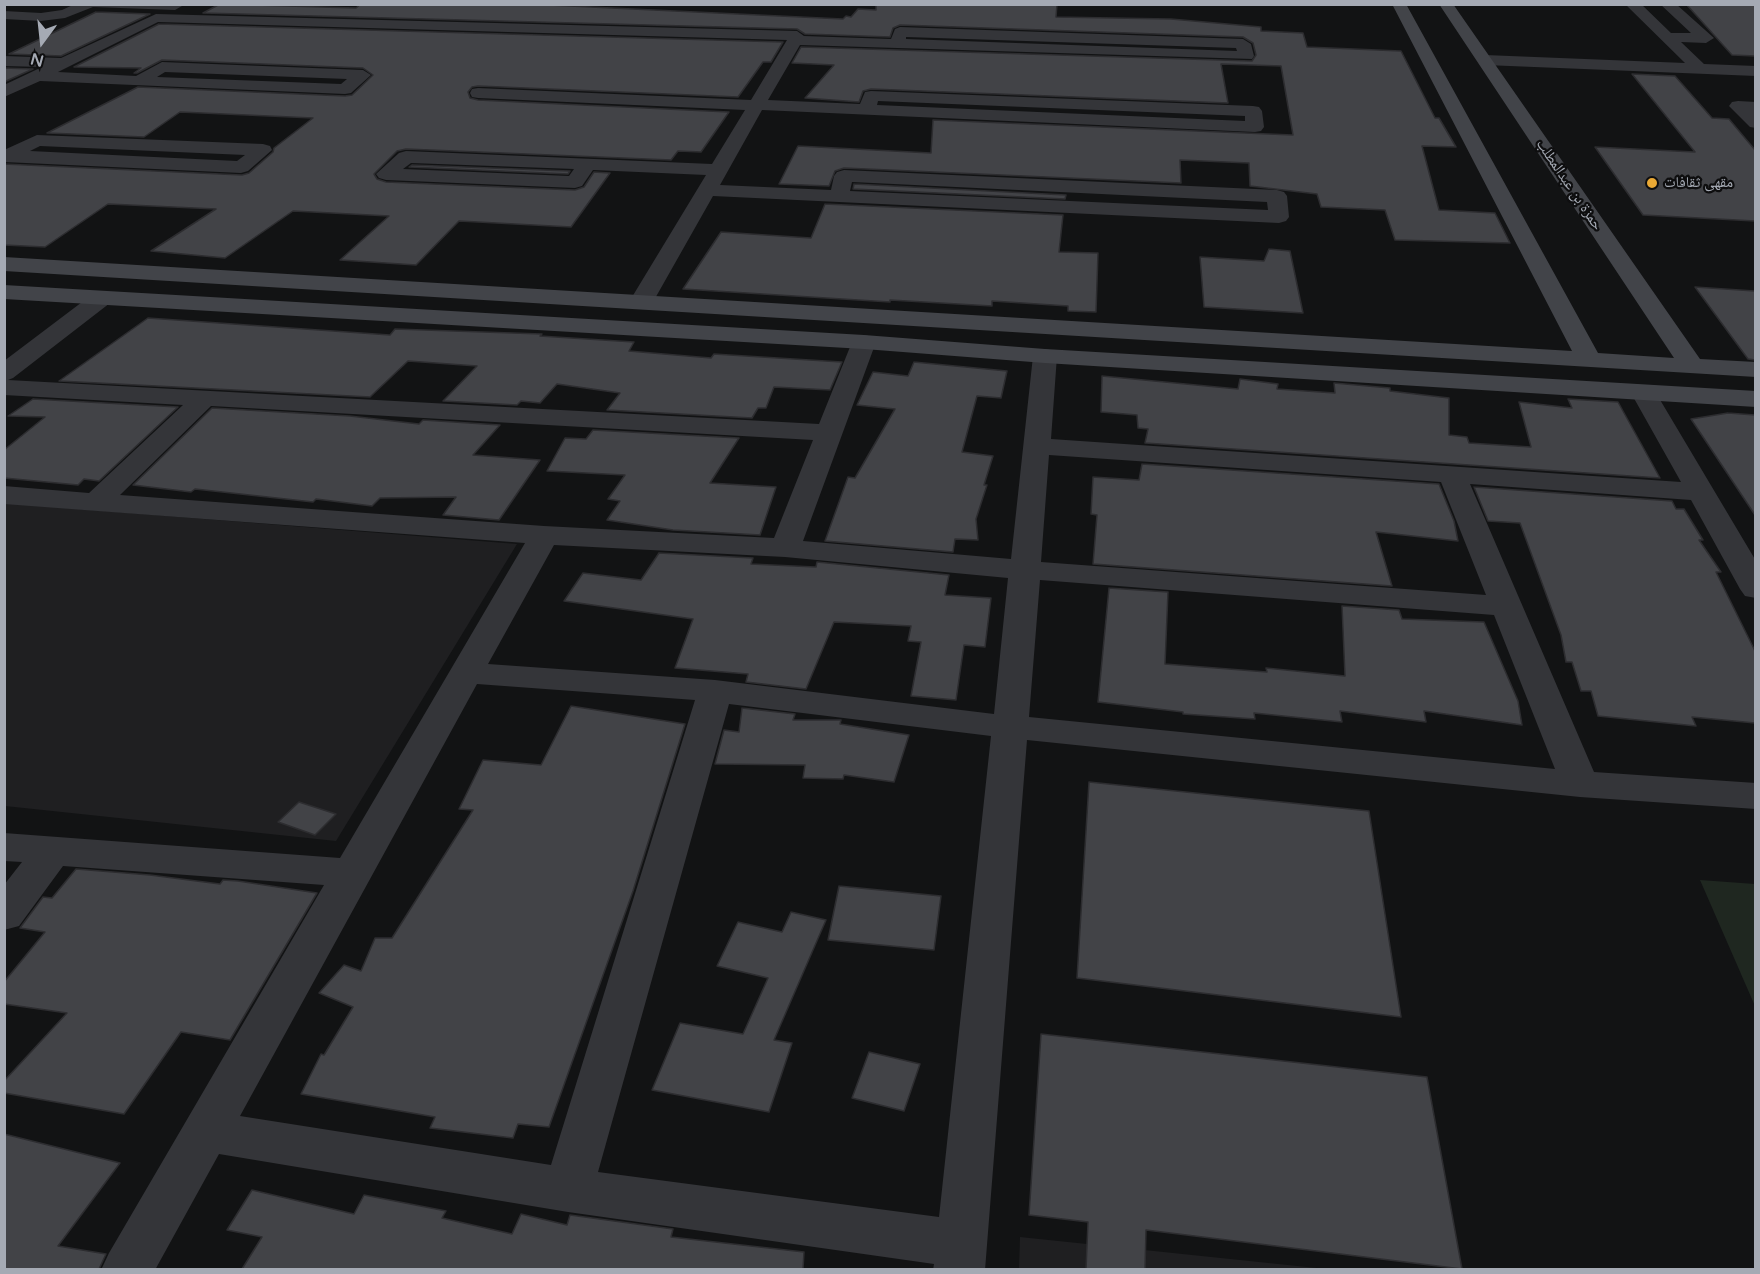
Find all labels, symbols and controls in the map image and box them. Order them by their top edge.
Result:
north arrow [12,12,72,72]
text: N [29,48,46,71]
street label: حمزة بن عبدالمطلب [1532,136,1606,234]
place label: مقهى ثقافات [1664,174,1733,192]
marker: مقهى ثقافات [1645,176,1659,190]

